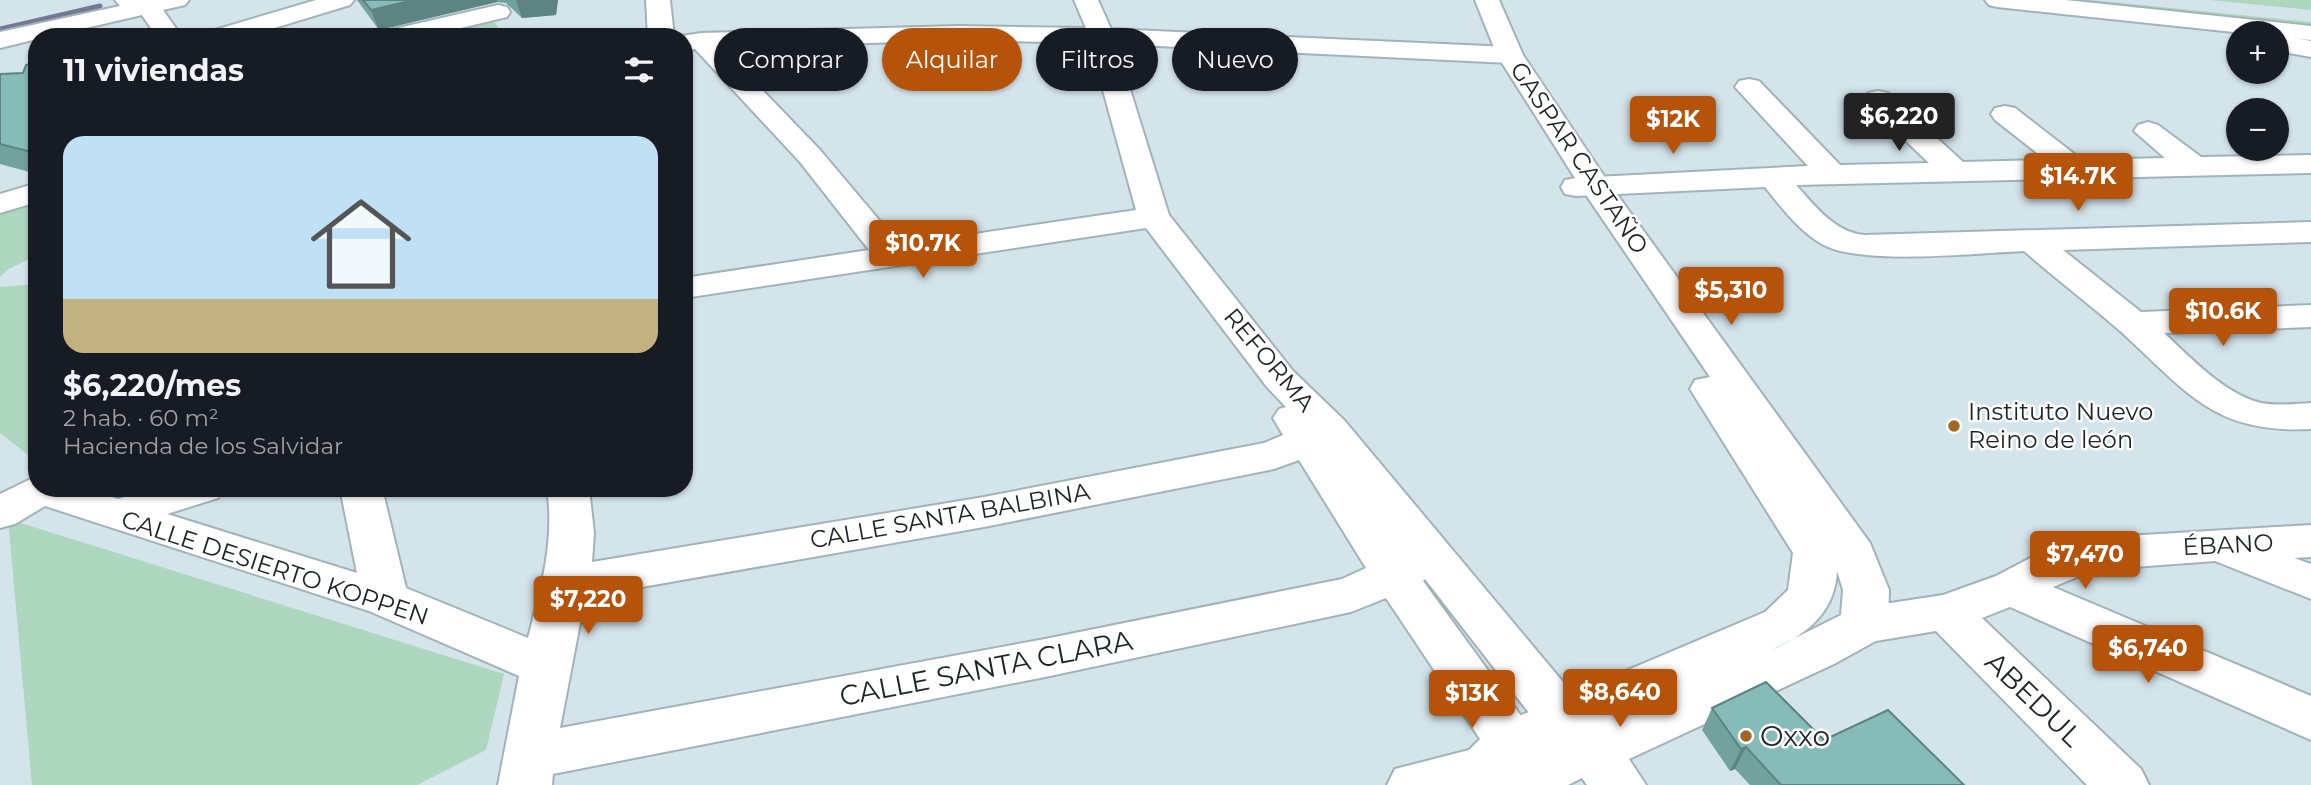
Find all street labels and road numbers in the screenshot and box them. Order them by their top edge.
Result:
street label: GASPAR CASTAÑO [1504,56,1655,259]
street label: REFORMA [1218,302,1321,418]
street label: CALLE SANTA BALBINA [808,476,1093,554]
street label: CALLE DESIERTO KOPPEN [118,504,432,631]
street label: ÉBANO [2182,528,2274,561]
street label: CALLE SANTA CLARA [837,623,1136,713]
street label: ABEDUL [1978,644,2090,754]

